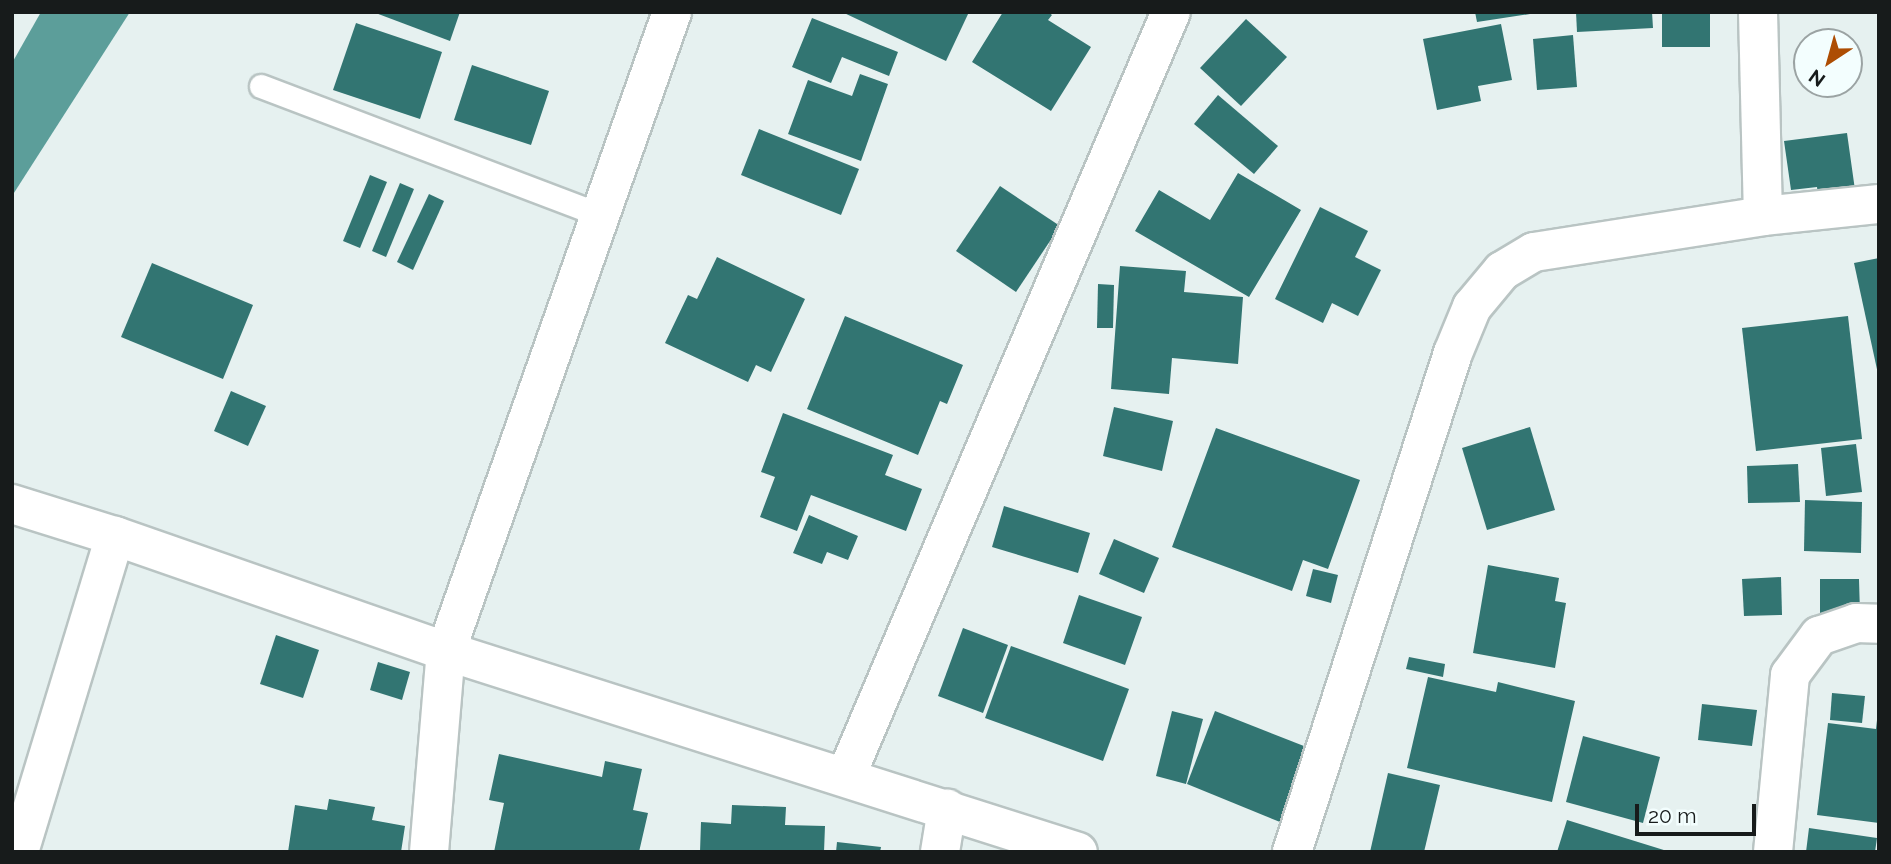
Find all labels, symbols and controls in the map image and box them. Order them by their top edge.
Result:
north arrow [1793,28,1863,98]
text: N [1805,65,1829,92]
scale bar [1639,790,1760,834]
text: 20 m [1648,803,1696,828]

